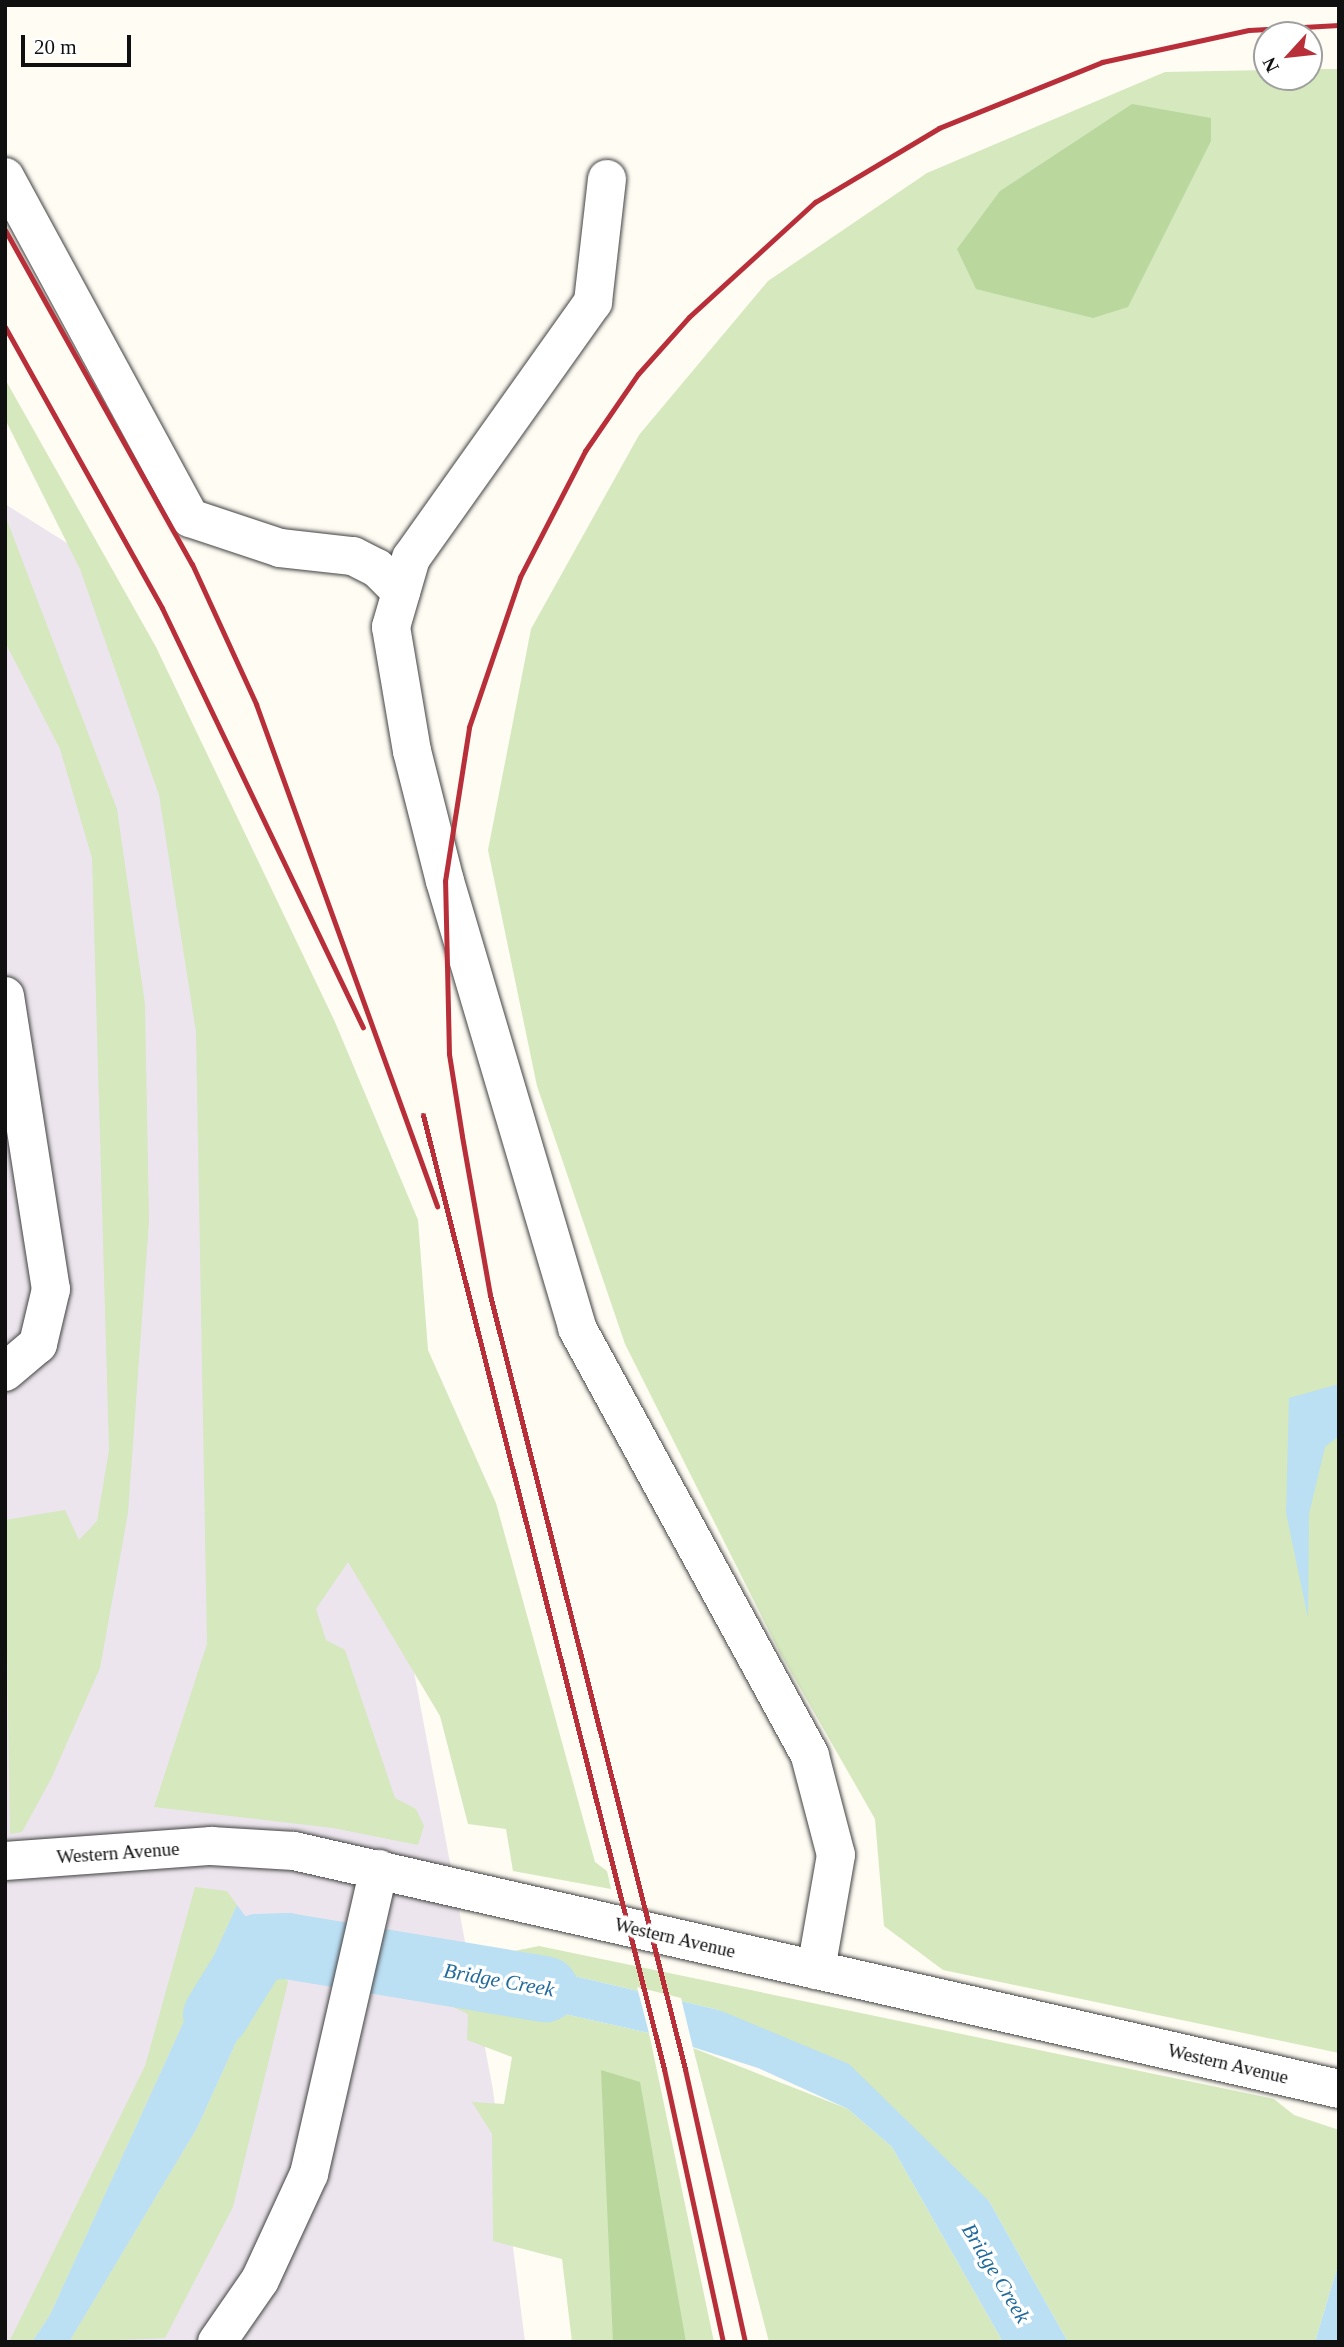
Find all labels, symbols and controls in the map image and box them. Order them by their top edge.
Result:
scale bar [24,21,135,65]
north arrow [1253,21,1323,91]
text: 20 m [34,35,77,59]
text: N [1258,54,1283,76]
street label: Western Avenue [55,1837,181,1869]
street label: Western Avenue [612,1913,738,1963]
water label: Bridge Creek [442,1958,556,2002]
street label: Western Avenue [1165,2039,1291,2089]
water label: Bridge Creek [956,2219,1036,2327]

